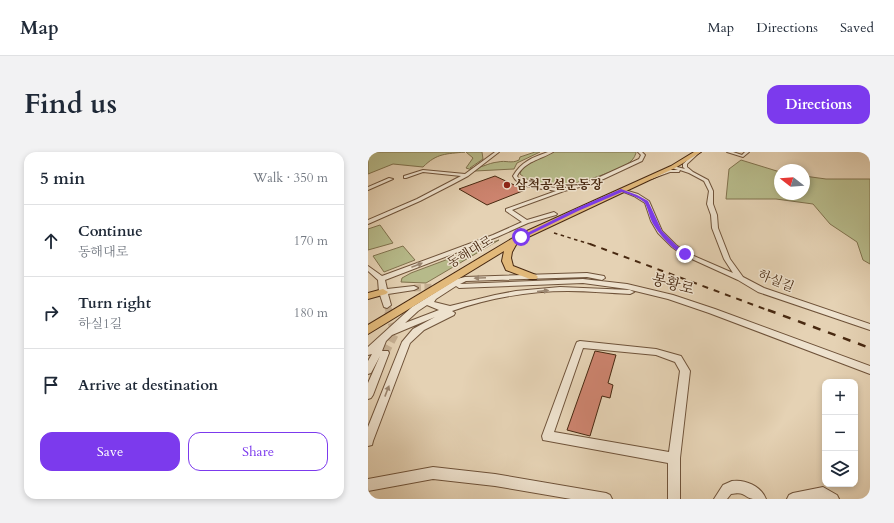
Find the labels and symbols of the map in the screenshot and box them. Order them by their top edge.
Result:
north arrow [774,164,810,200]
place label: 삼척공설운동장 [515,176,603,194]
marker: 삼척공설운동장 [502,180,512,190]
route start [512,228,530,246]
street label: 동해대로 [444,231,497,273]
route end [676,245,694,263]
one-way arrow [412,262,424,268]
street label: 하실길 [755,266,797,296]
street label: 봉황로 [649,269,697,299]
one-way arrow [473,275,486,281]
one-way arrow [537,287,549,294]
one-way arrow [384,385,390,397]

